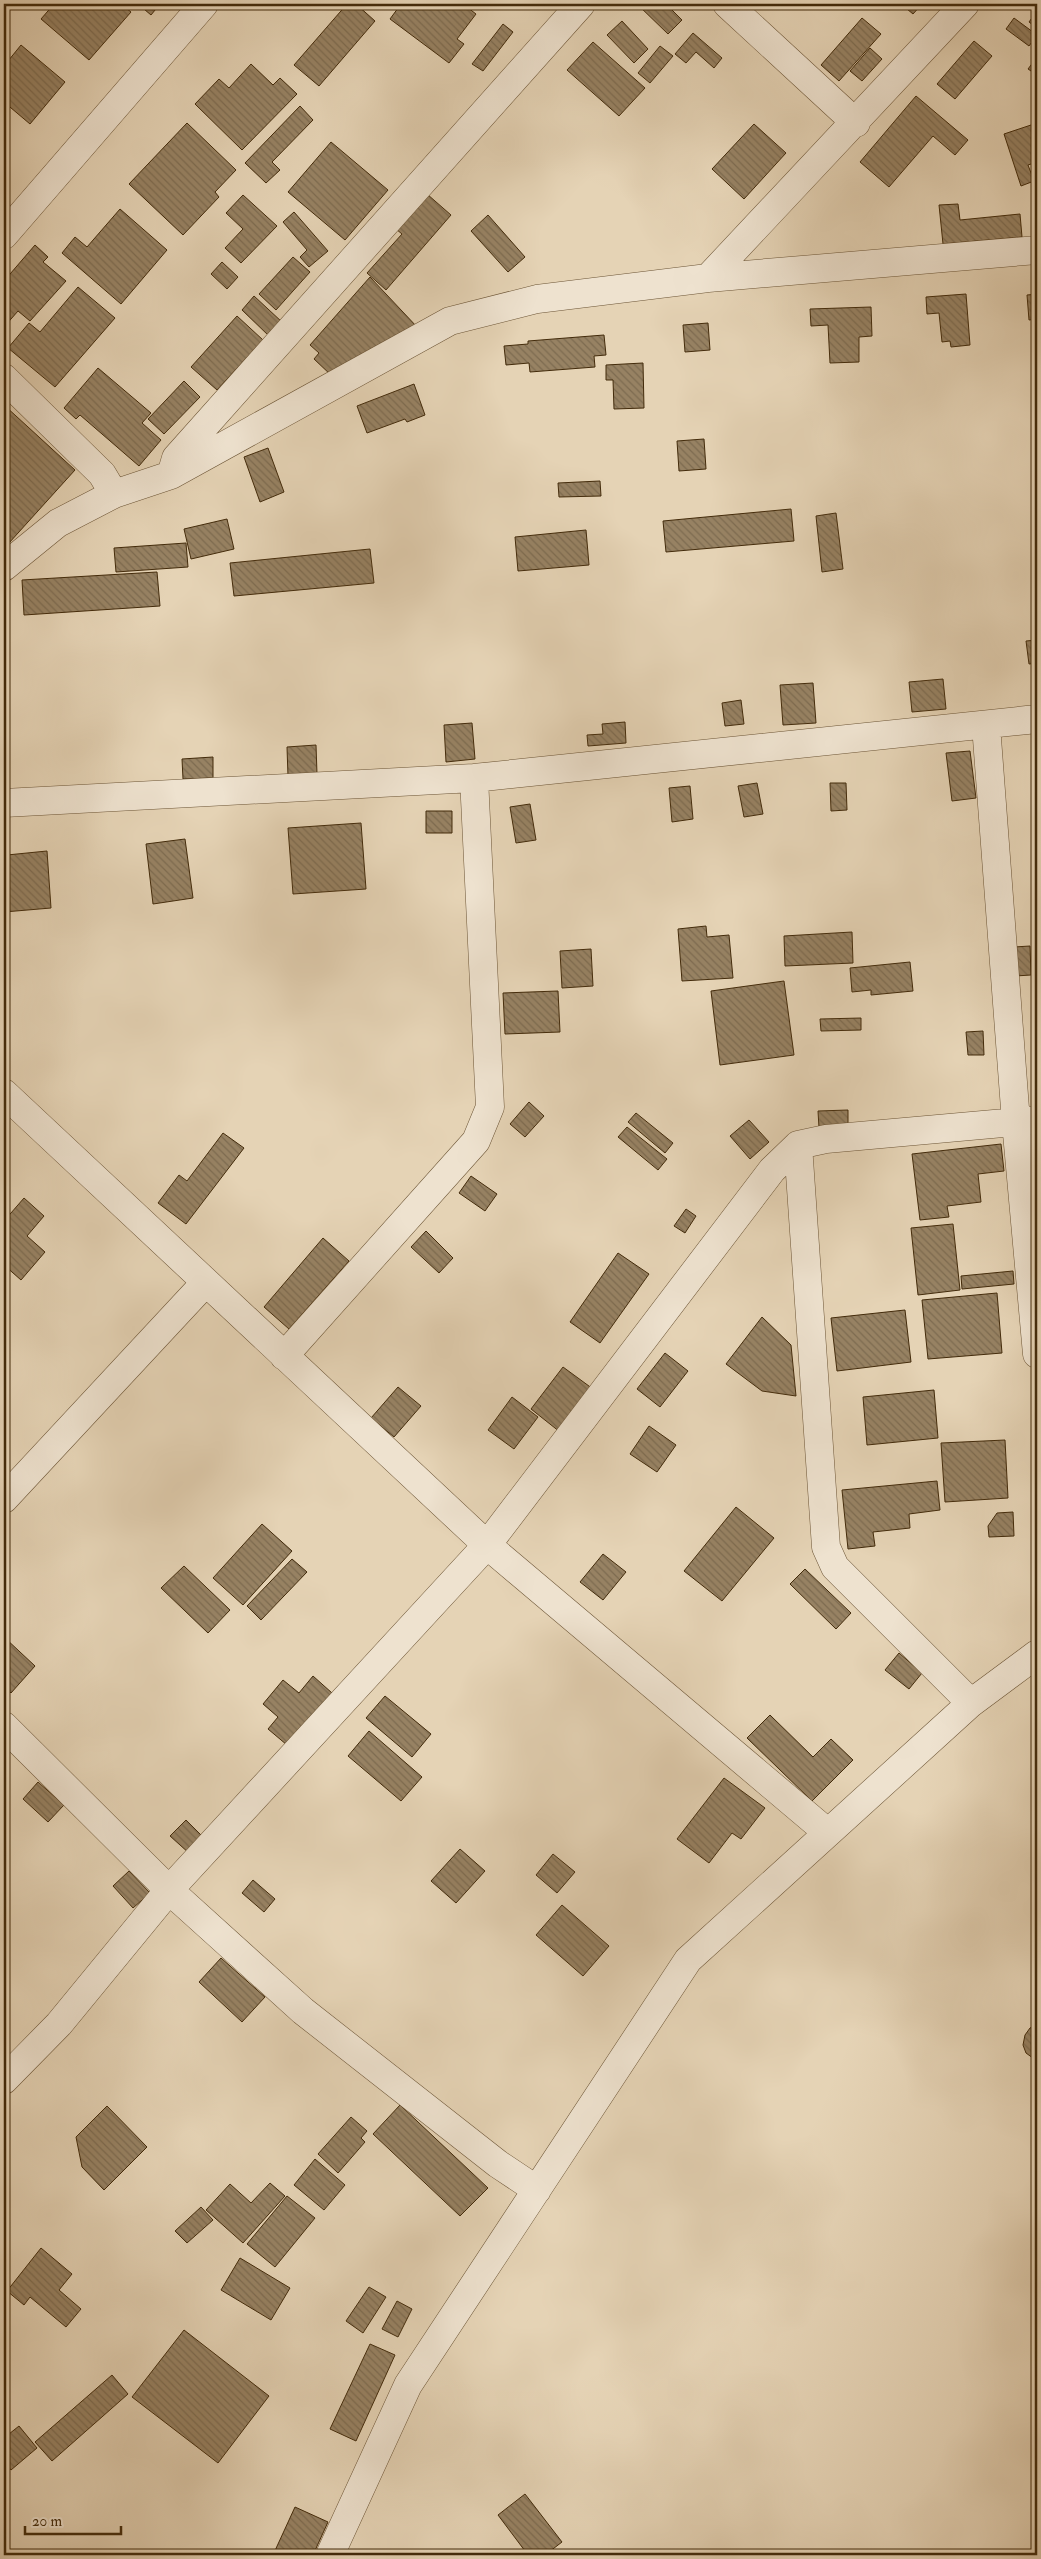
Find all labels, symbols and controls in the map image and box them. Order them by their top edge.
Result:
scale bar [25,2504,121,2536]
text: 20 m [32,2512,62,2531]

